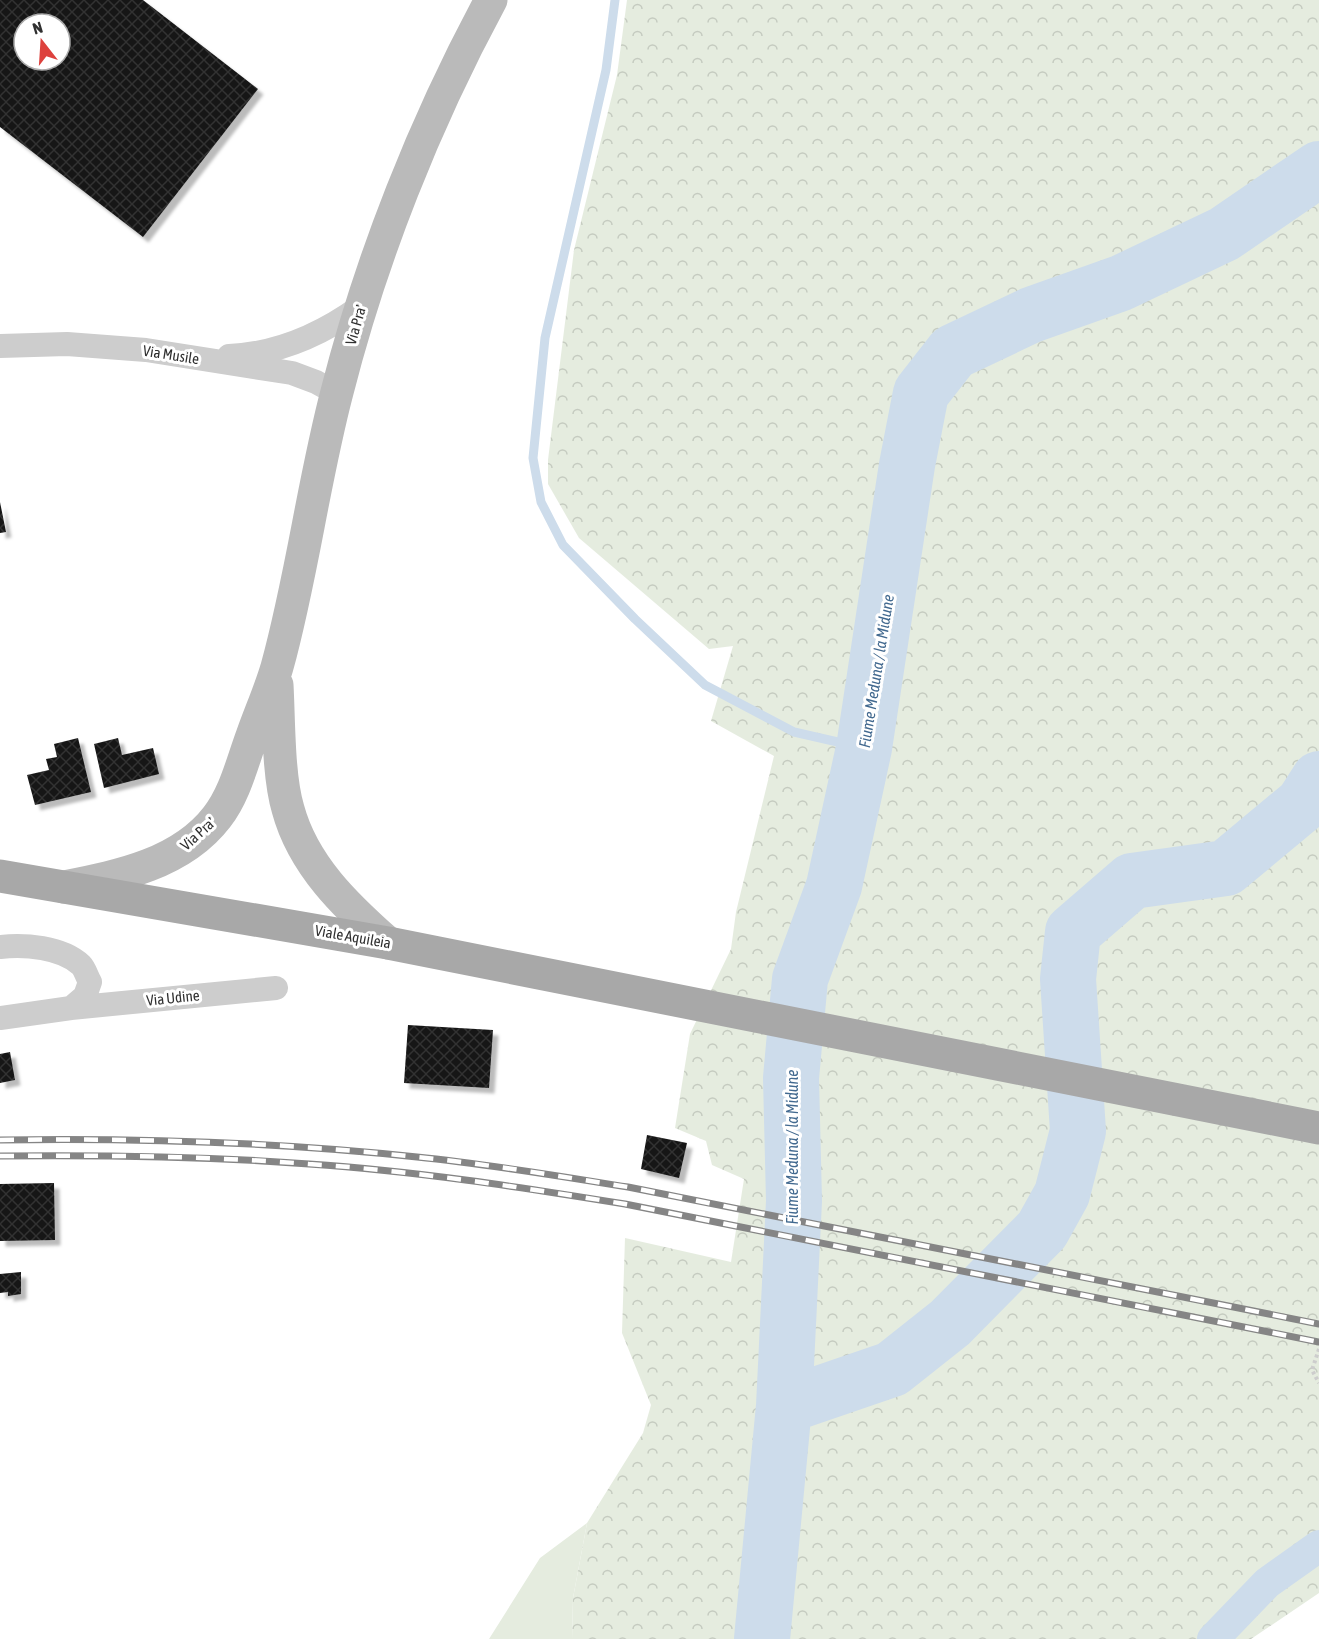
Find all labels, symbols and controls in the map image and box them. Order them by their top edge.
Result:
north arrow [12,12,72,72]
text: N [30,18,45,38]
street label: Via Pra' [342,303,369,347]
street label: Via Musile [142,342,200,367]
water label: Fiume Meduna / la Midune [855,593,897,749]
street label: Via Pra' [177,814,218,854]
street label: Viale Aquileia [314,921,392,952]
street label: Via Udine [146,986,201,1009]
water label: Fiume Meduna / la Midune [783,1069,801,1225]

